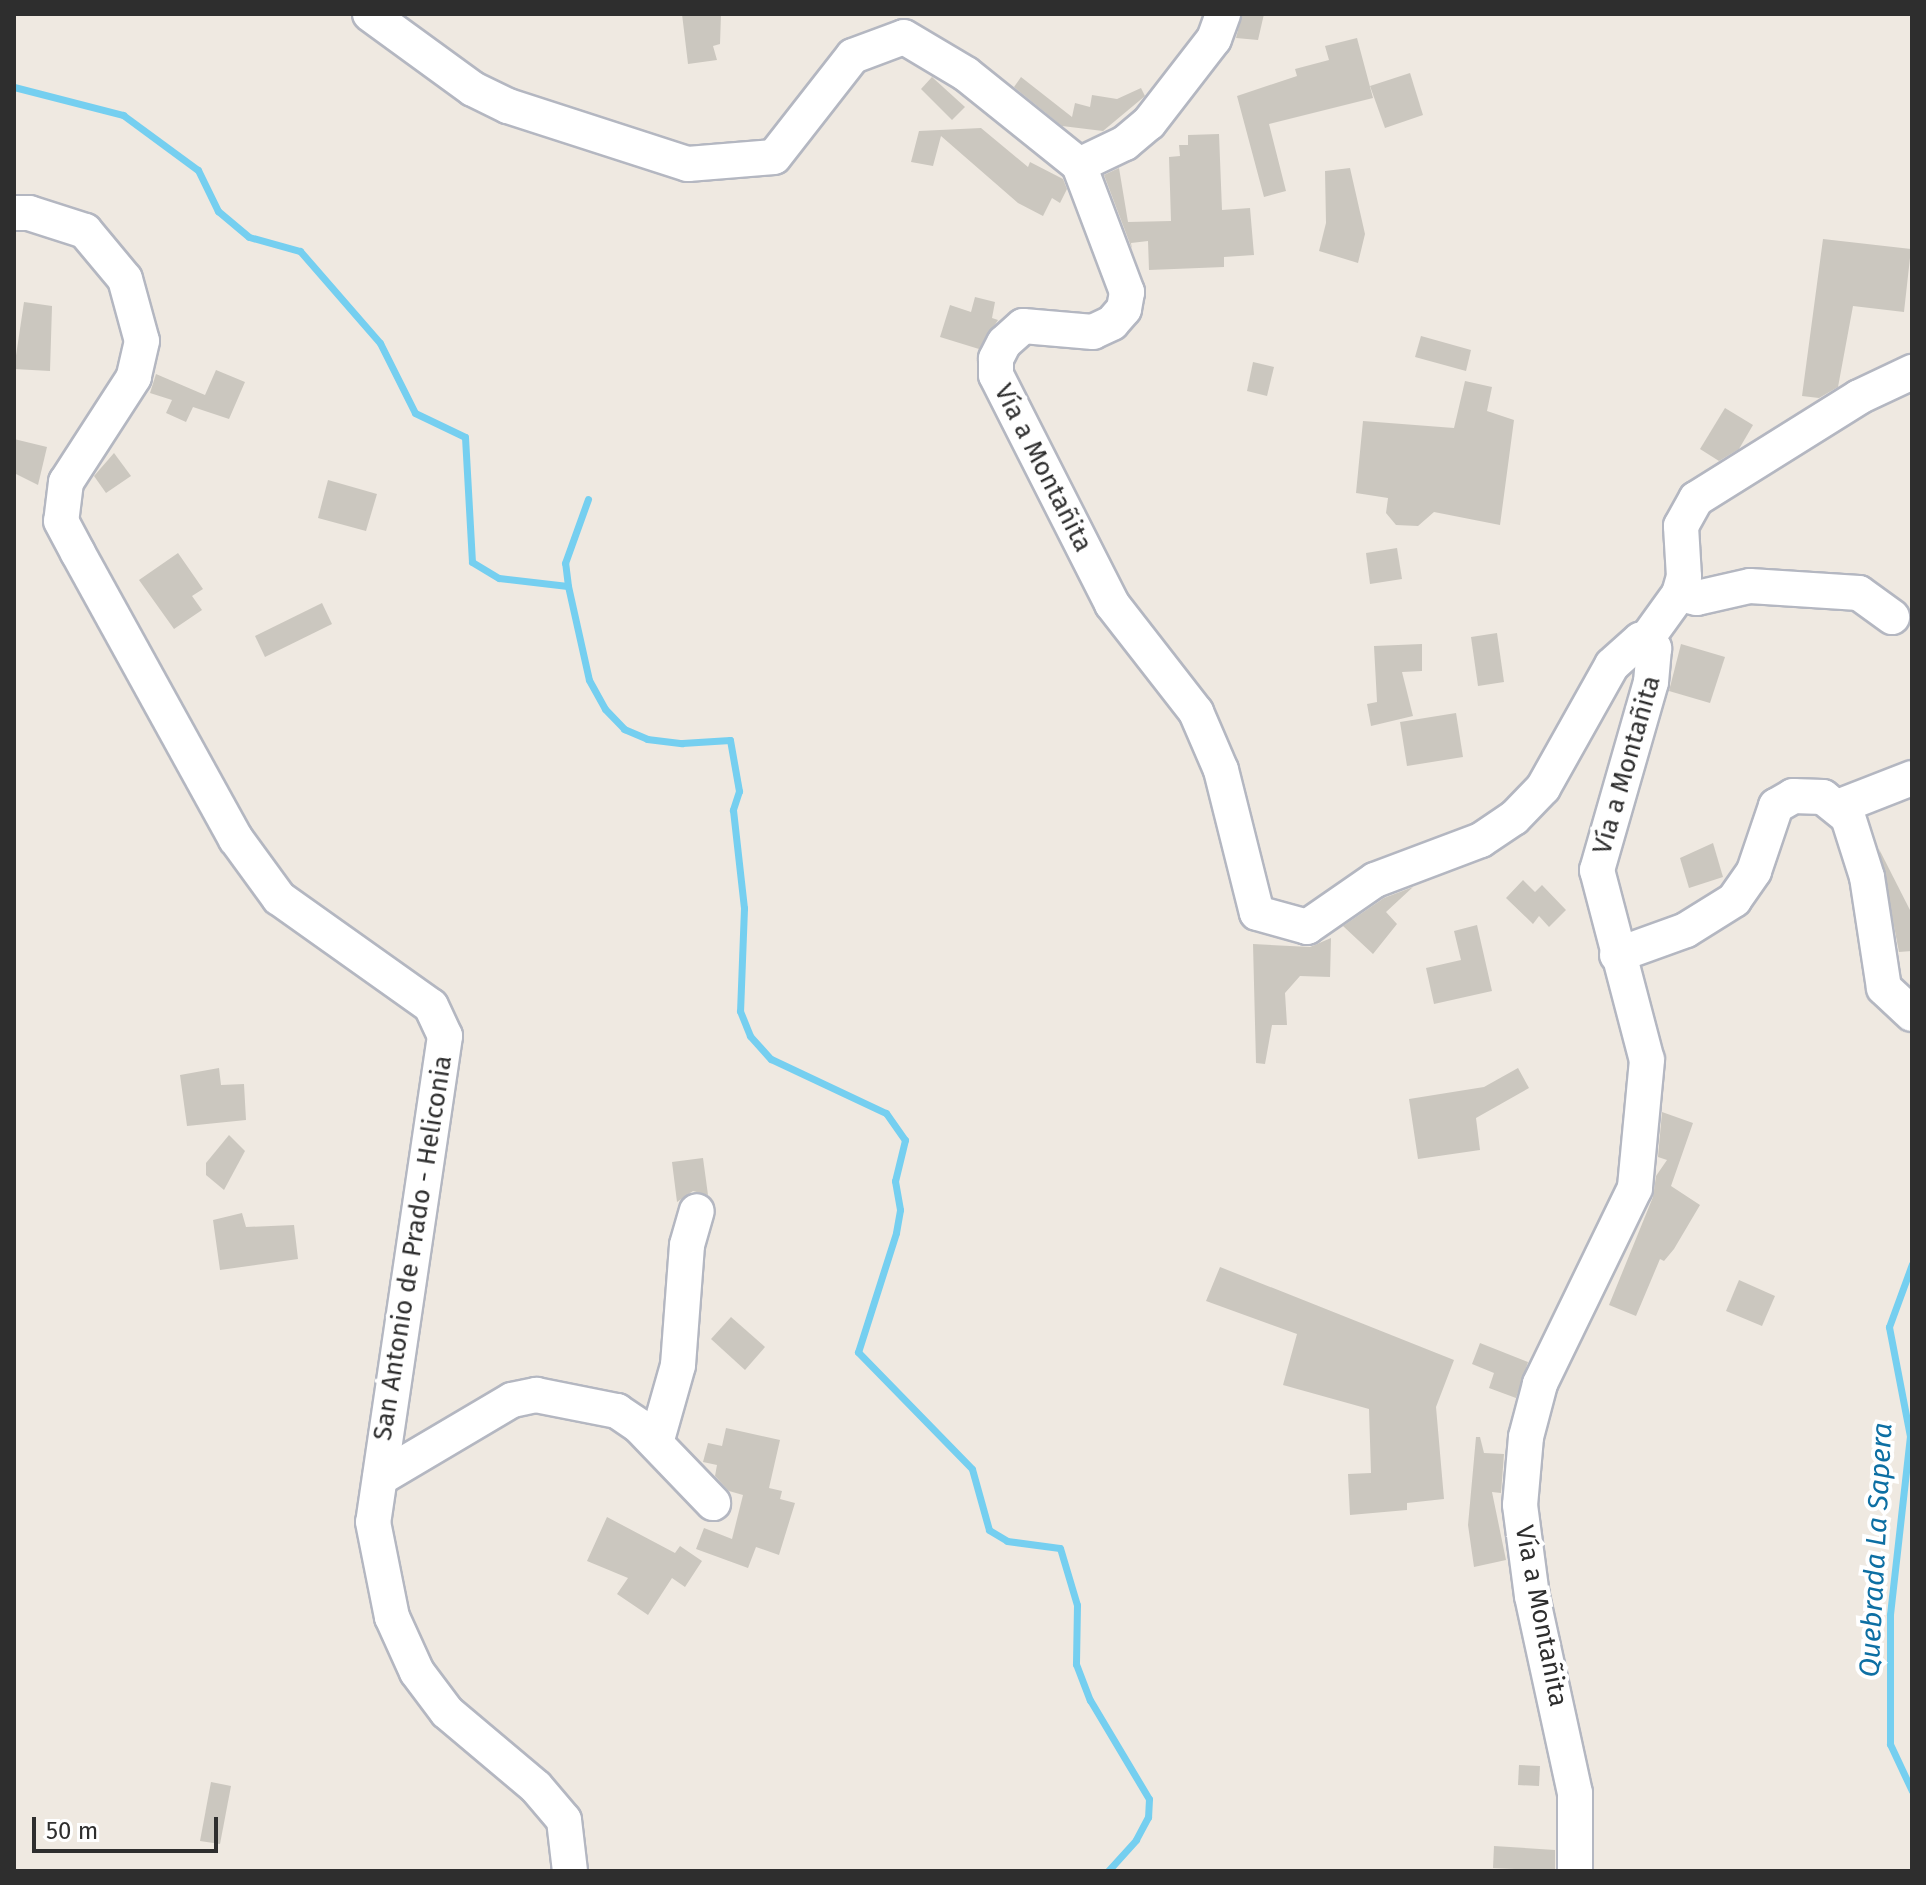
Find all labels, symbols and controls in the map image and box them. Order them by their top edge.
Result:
street label: Vía a Montañita [987,379,1099,557]
street label: Vía a Montañita [1587,672,1667,858]
street label: San Antonio de Prado - Heliconia [367,1053,459,1443]
water label: Quebrada La Sapera [1853,1422,1899,1678]
street label: Vía a Montañita [1508,1523,1574,1709]
scale bar [36,1801,222,1851]
text: 50 m [46,1817,98,1845]

